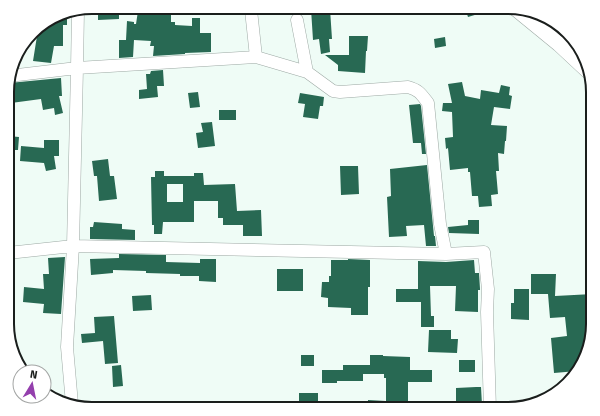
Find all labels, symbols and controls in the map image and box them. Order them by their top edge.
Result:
north arrow [12,364,52,404]
text: N [29,368,38,382]

